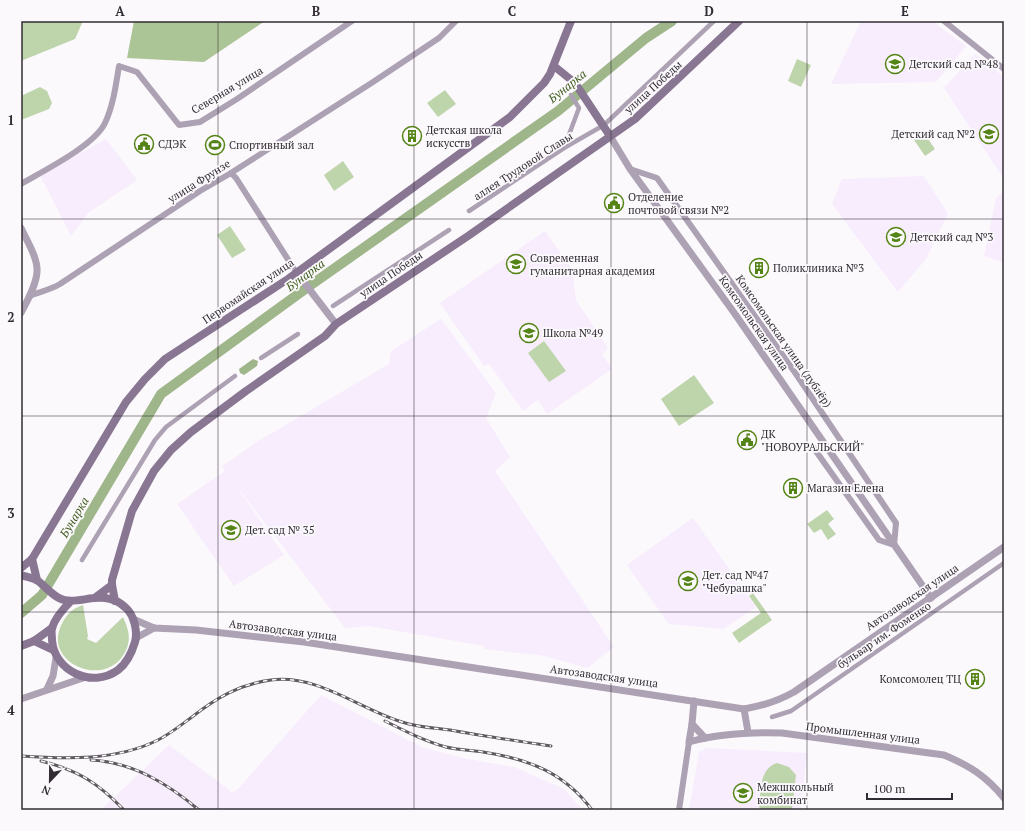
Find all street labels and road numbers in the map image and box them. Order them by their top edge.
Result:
street label: улица Победы [621,57,685,117]
street label: Северная улица [189,63,266,117]
street label: аллея Трудовой Славы [471,129,575,203]
street label: улица Фрунзе [164,156,233,206]
street label: улица Победы [356,248,425,301]
street label: Первомайская улица [200,255,297,327]
street label: Комсомольская улица (дублёр) [733,272,835,410]
street label: Комсомольская улица [716,273,792,374]
street label: Автозаводская улица [863,560,961,633]
street label: бульвар им. Фоменко [834,598,934,672]
street label: Автозаводская улица [228,616,338,644]
street label: Автозаводская улица [549,661,659,691]
street label: Промышленная улица [805,719,921,747]

